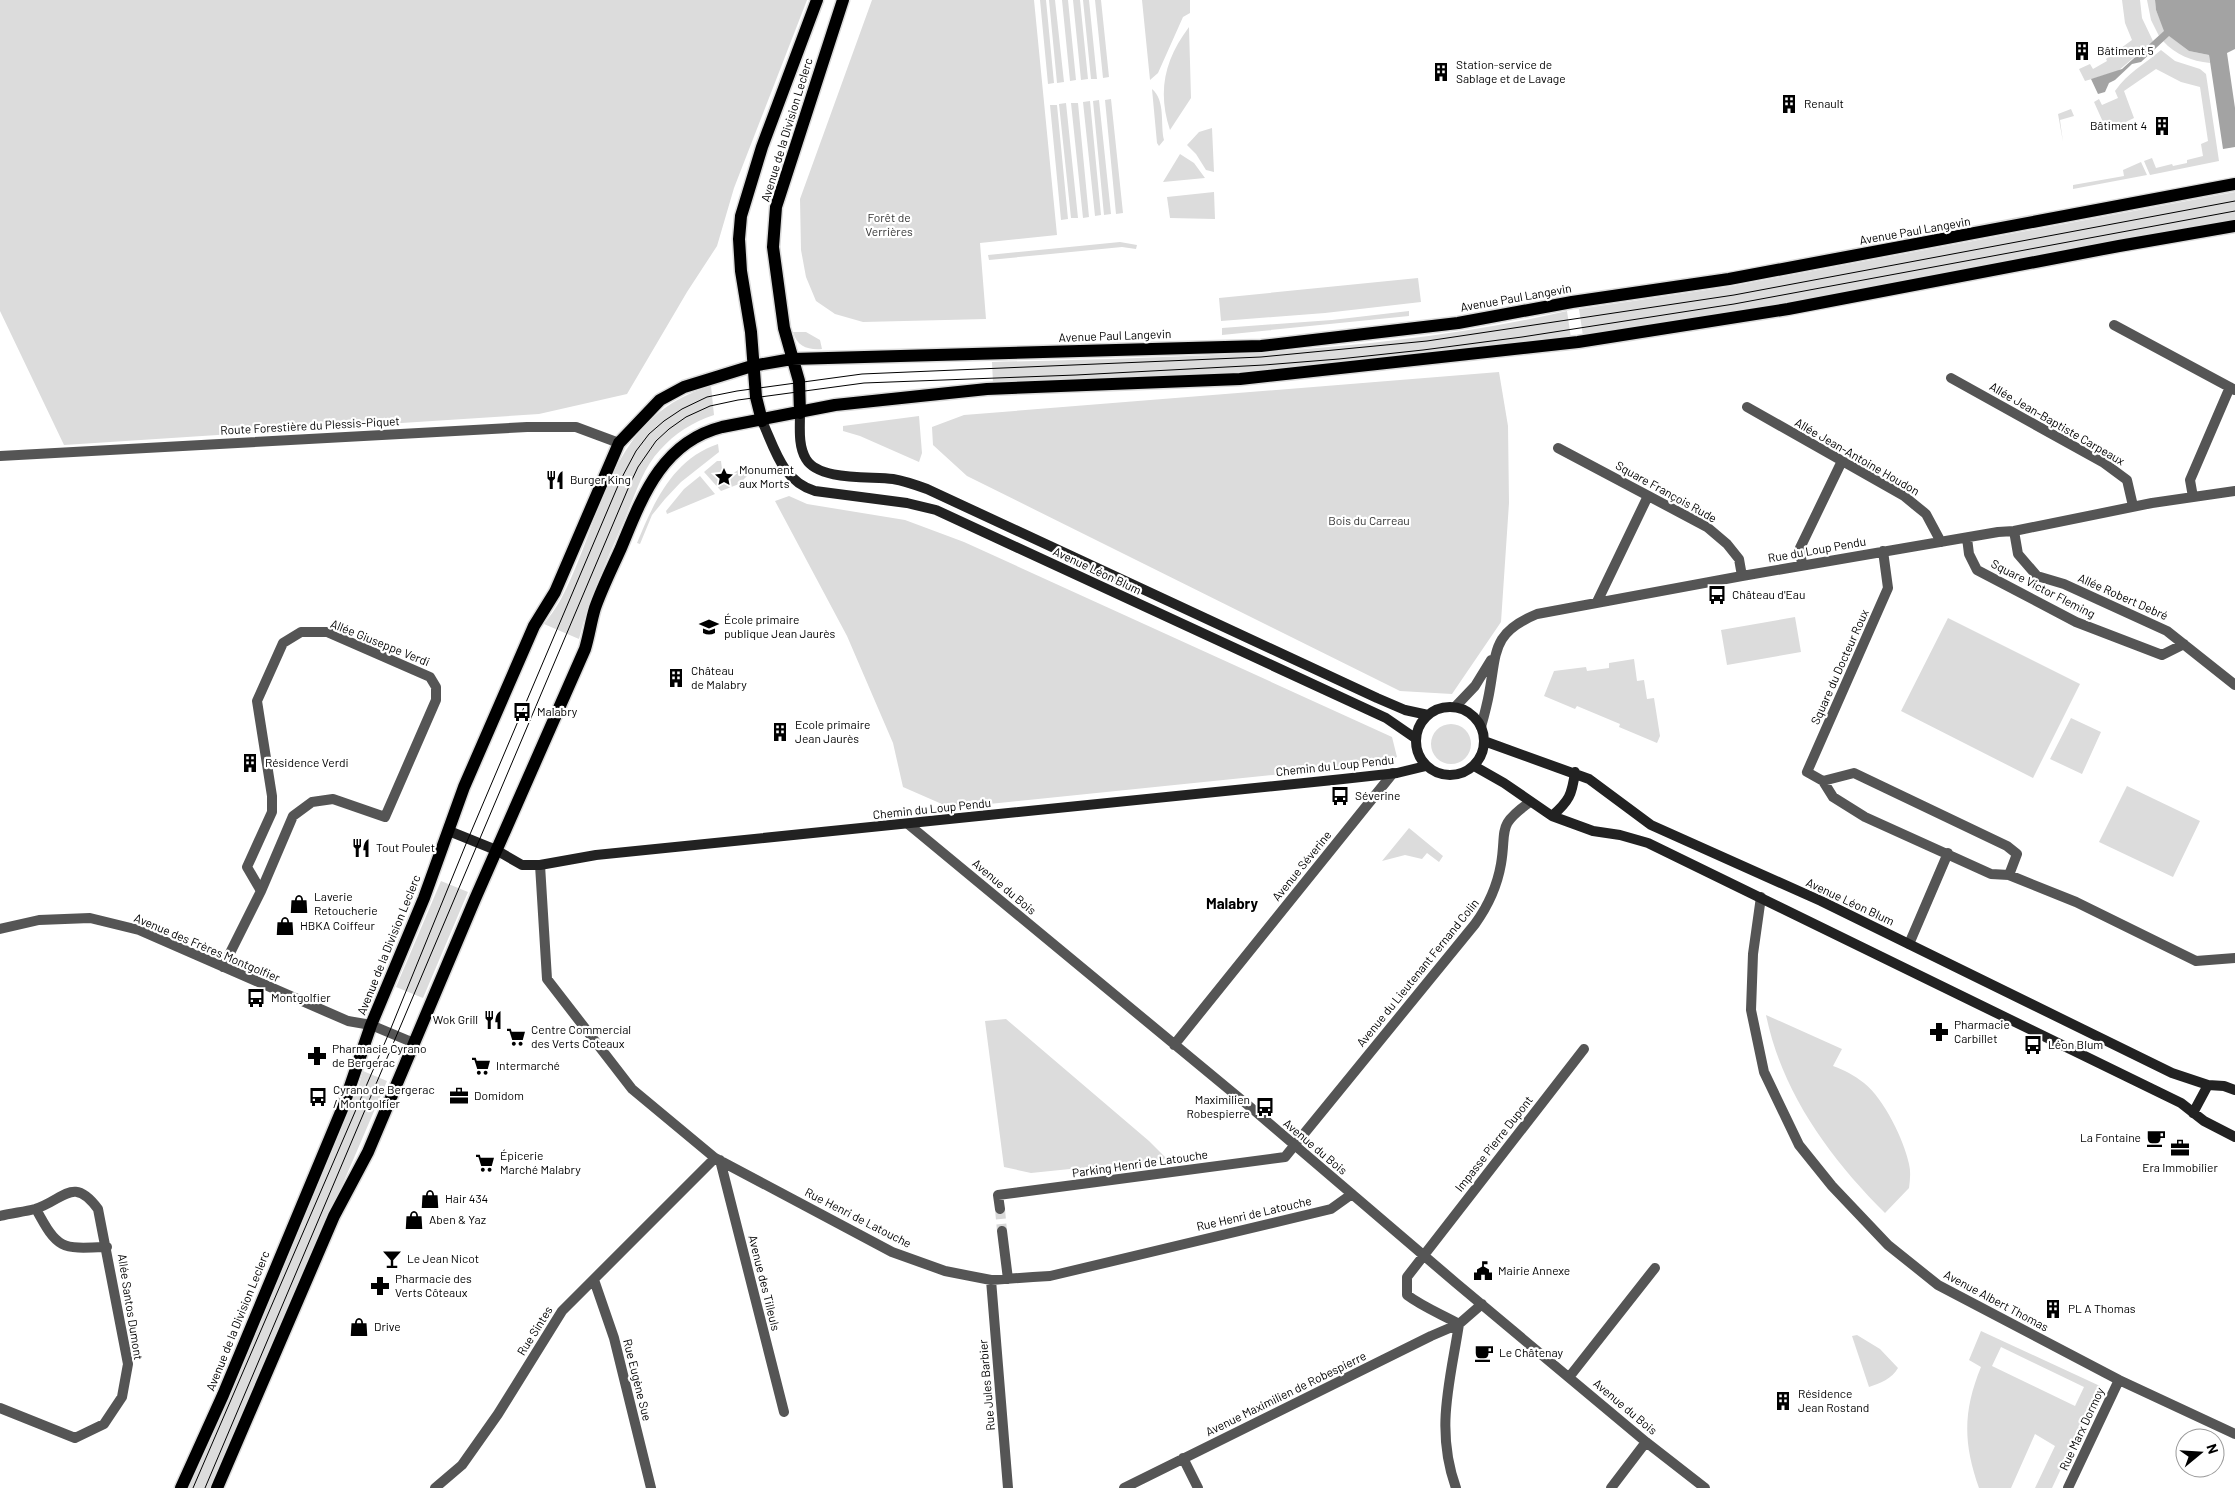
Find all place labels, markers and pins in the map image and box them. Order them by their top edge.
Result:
building icon: Bâtiment 5 [2071,40,2093,62]
place label: Bâtiment 5 [2097,43,2154,57]
place label: Station-service de Sablage et de Lavage [1456,57,1566,85]
building icon: Station-service de Sablage et de Lavage [1430,61,1452,83]
building icon: Renault [1778,93,1800,115]
place label: Renault [1804,96,1844,110]
building icon: Bâtiment 4 [2151,115,2173,137]
place label: Bâtiment 4 [2090,118,2147,132]
place label: Monument aux Morts [739,462,794,490]
place icon: Monument aux Morts [713,466,735,488]
restaurant icon: Burger King [544,469,566,491]
place label: Burger King [570,472,631,486]
bus stop icon: Château d'Eau [1706,584,1728,606]
place label: Château d'Eau [1732,587,1805,601]
place label: École primaire publique Jean Jaurès [724,612,836,640]
school or university icon: École primaire publique Jean Jaurès [698,616,720,638]
place label: Château de Malabry [691,663,747,691]
building icon: Château de Malabry [665,667,687,689]
bus stop icon: Malabry [511,701,533,723]
place label: Malabry [537,704,578,718]
place label: Ecole primaire Jean Jaurès [795,717,870,745]
building icon: Ecole primaire Jean Jaurès [769,721,791,743]
building icon: Résidence Verdi [239,752,261,774]
place label: Résidence Verdi [265,755,349,769]
bus stop icon: Séverine [1329,785,1351,807]
place label: Séverine [1355,788,1400,802]
restaurant icon: Tout Poulet [350,837,372,859]
place label: Tout Poulet [376,840,435,854]
place label: Laverie Retoucherie [314,889,378,917]
shop icon: Laverie Retoucherie [288,893,310,915]
shop icon: HBKA Coiffeur [274,915,296,937]
place label: HBKA Coiffeur [300,918,375,932]
bus stop icon: Montgolfier [245,987,267,1009]
place label: Montgolfier [271,990,331,1004]
restaurant icon: Wok Grill [482,1009,504,1031]
place label: Wok Grill [433,1012,478,1026]
place label: Pharmacie Carbillet [1954,1017,2010,1045]
pharmacy icon: Pharmacie Carbillet [1928,1021,1950,1043]
place label: Centre Commercial des Verts Coteaux [531,1022,631,1050]
supermarket icon: Centre Commercial des Verts Coteaux [505,1026,527,1048]
bus stop icon: Léon Blum [2022,1034,2044,1056]
place label: Léon Blum [2048,1037,2103,1051]
place label: Pharmacie Cyrano de Bergerac [332,1041,426,1069]
pharmacy icon: Pharmacie Cyrano de Bergerac [306,1045,328,1067]
supermarket icon: Intermarché [470,1055,492,1077]
place label: Intermarché [496,1058,560,1072]
place label: Cyrano de Bergerac / Montgolfier [333,1082,435,1110]
office icon: Domidom [448,1085,470,1107]
bus stop icon: Cyrano de Bergerac / Montgolfier [307,1086,329,1108]
place label: Domidom [474,1088,524,1102]
place label: Maximilien Robespierre [1186,1092,1250,1120]
bus stop icon: Maximilien Robespierre [1254,1096,1276,1118]
cafe icon: La Fontaine [2145,1127,2167,1149]
place label: La Fontaine [2080,1130,2141,1144]
office icon: Era Immobilier [2169,1137,2191,1159]
place label: Épicerie Marché Malabry [500,1148,581,1176]
supermarket icon: Épicerie Marché Malabry [474,1152,496,1174]
place label: Era Immobilier [2142,1160,2219,1174]
shop icon: Hair 434 [419,1188,441,1210]
place label: Hair 434 [445,1191,488,1205]
shop icon: Aben & Yaz [403,1209,425,1231]
place label: Aben & Yaz [429,1212,486,1226]
bar icon: Le Jean Nicot [381,1248,403,1270]
place label: Le Jean Nicot [407,1251,479,1265]
public building icon: Mairie Annexe [1472,1260,1494,1282]
place label: Mairie Annexe [1498,1263,1570,1277]
place label: Pharmacie des Verts Côteaux [395,1271,472,1299]
pharmacy icon: Pharmacie des Verts Côteaux [369,1275,391,1297]
building icon: PL A Thomas [2042,1298,2064,1320]
place label: PL A Thomas [2068,1301,2136,1315]
shop icon: Drive [348,1316,370,1338]
place label: Drive [374,1319,401,1333]
cafe icon: Le Châtenay [1473,1342,1495,1364]
place label: Le Châtenay [1499,1345,1564,1359]
place label: Résidence Jean Rostand [1798,1386,1869,1414]
building icon: Résidence Jean Rostand [1772,1390,1794,1412]

